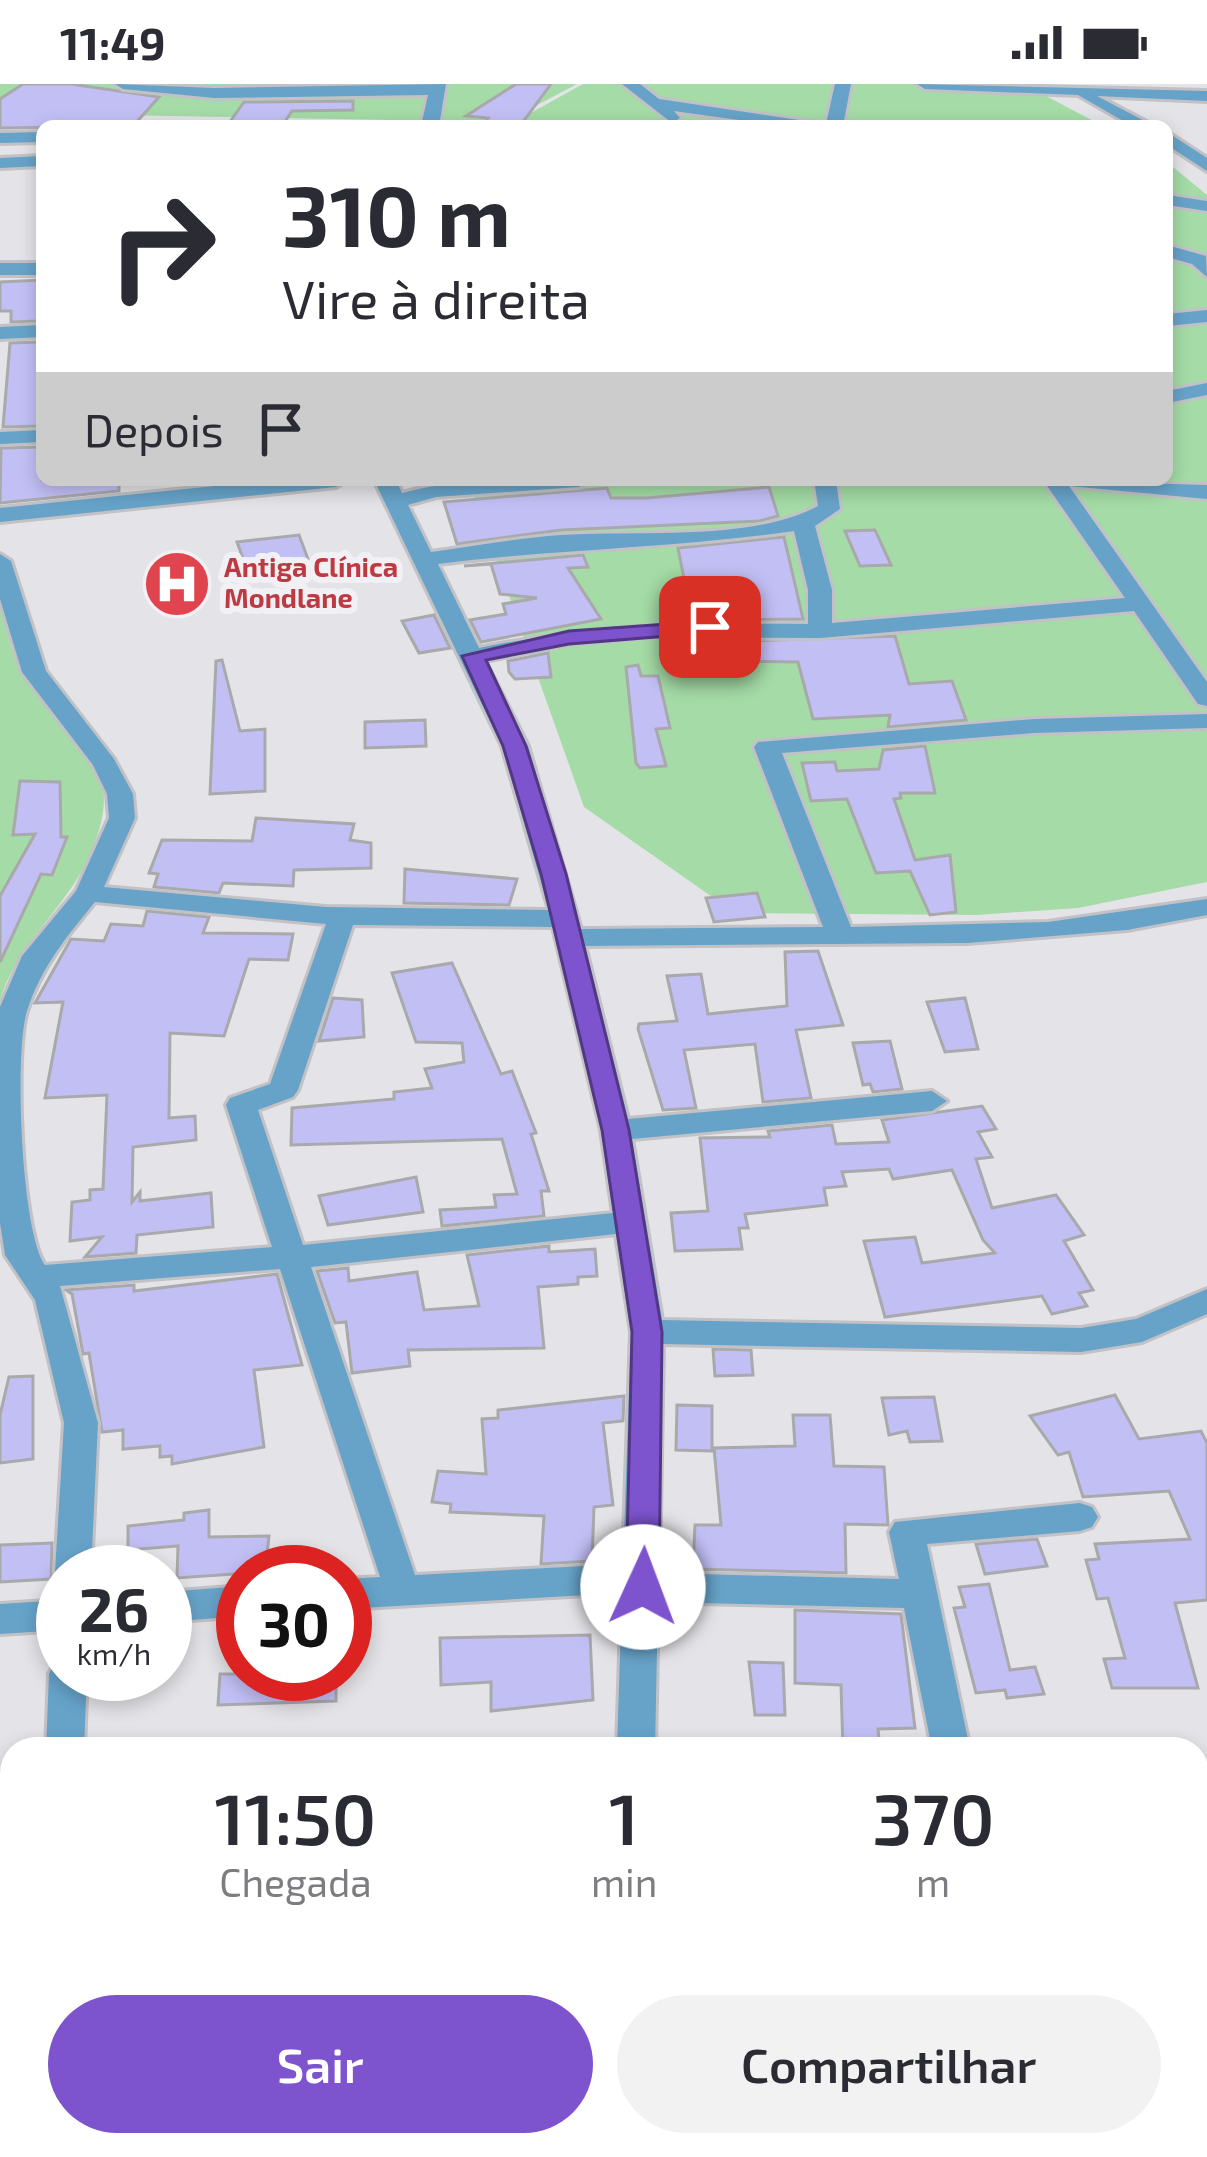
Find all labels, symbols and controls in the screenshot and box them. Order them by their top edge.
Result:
text: 11:49 [60,15,166,69]
text: 310 m [282,163,511,264]
icon: right [84,168,240,324]
text: Vire à direita [282,265,590,330]
icon: arrive [248,396,314,462]
text: Depois [84,402,224,456]
hospital icon: Antiga Clínica Mondlane [142,549,212,619]
place label: Antiga Clínica Mondlane [224,550,398,613]
pin [659,576,761,678]
icon: arrive [677,594,743,660]
position arrow [580,1524,706,1650]
speed limit sign: 30 [216,1545,372,1701]
text: 26 [79,1572,149,1644]
text: km/h [77,1635,151,1671]
text: 11:50 [215,1773,376,1859]
text: 1 [609,1773,639,1859]
text: 370 [872,1773,994,1859]
text: Chegada [219,1858,372,1905]
text: min [591,1858,657,1905]
text: m [916,1858,950,1905]
button: Sair [48,1995,593,2133]
button: Compartilhar [617,1995,1161,2133]

